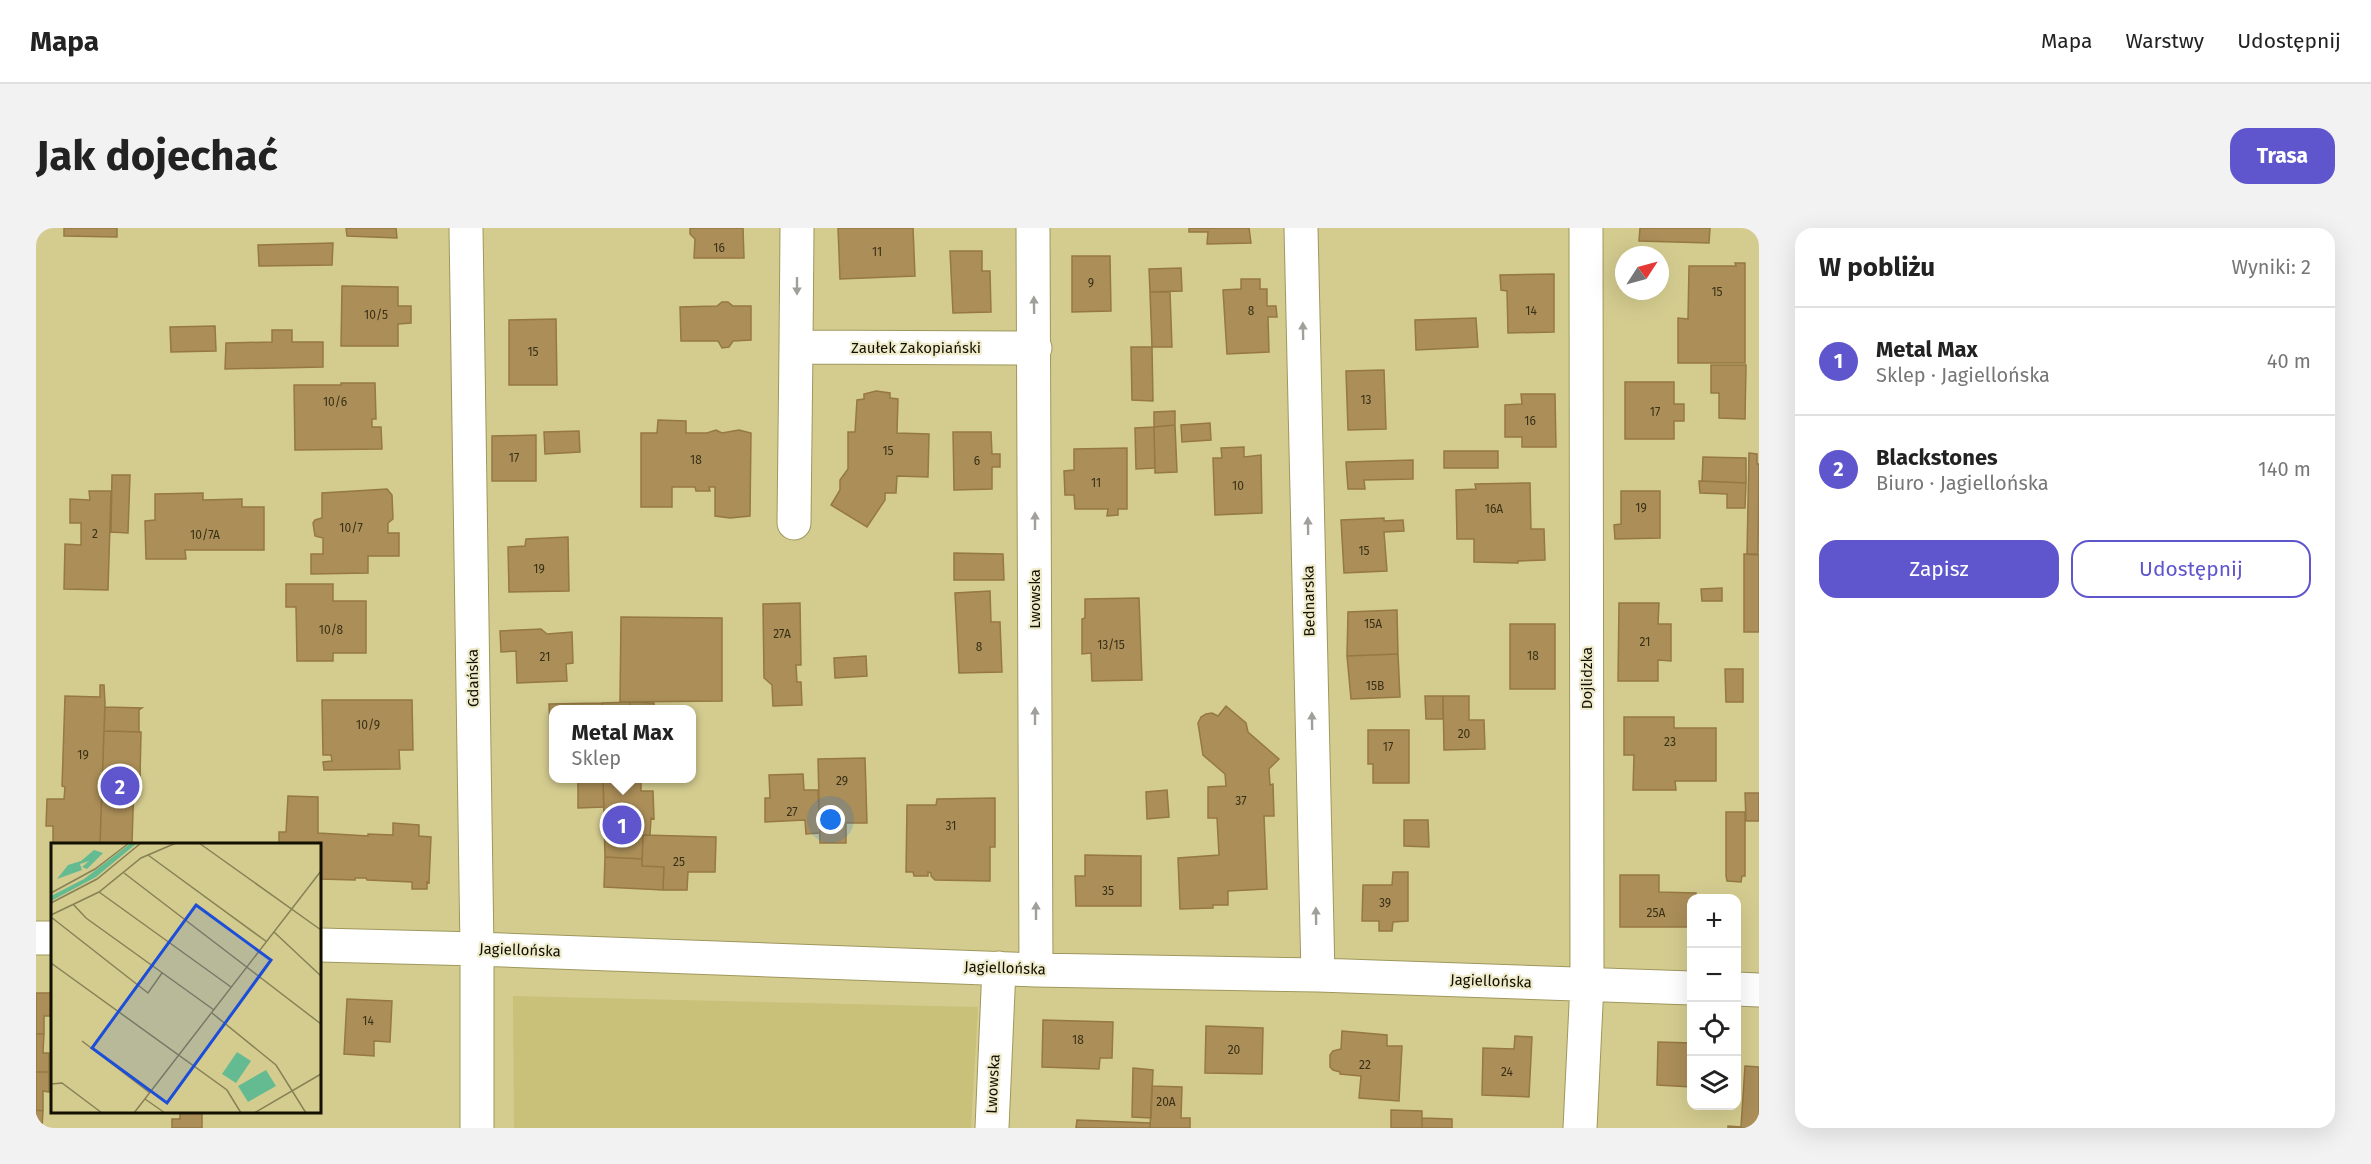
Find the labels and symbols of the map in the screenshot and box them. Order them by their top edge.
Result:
house number: 16 [713,241,725,255]
house number: 11 [872,245,882,259]
north arrow [1615,246,1669,300]
house number: 9 [1088,276,1094,290]
one-way arrow [792,277,802,296]
house number: 15 [1711,285,1723,299]
one-way arrow [1030,296,1039,315]
house number: 8 [1248,304,1255,318]
house number: 14 [1525,304,1537,318]
house number: 10/5 [364,308,388,322]
one-way arrow [1299,322,1308,341]
street label: Zaułek Zakopiański [851,339,981,357]
house number: 15 [527,345,539,359]
house number: 13 [1360,393,1372,407]
house number: 10/6 [323,395,347,409]
house number: 17 [1650,405,1660,419]
house number: 16 [1524,414,1536,428]
house number: 15 [882,444,894,458]
house number: 17 [509,451,519,465]
house number: 18 [690,453,702,467]
house number: 6 [974,454,980,468]
house number: 11 [1091,476,1101,490]
house number: 10 [1232,479,1244,493]
house number: 19 [1635,501,1647,515]
house number: 16A [1485,502,1503,516]
one-way arrow [1030,512,1040,531]
one-way arrow [1303,517,1312,536]
house number: 10/7 [339,521,363,535]
house number: 2 [92,527,98,541]
house number: 10/7A [190,528,220,542]
house number: 15 [1358,544,1370,558]
house number: 19 [533,562,545,576]
street label: Bednarska [1299,565,1319,637]
street label: Lwowska [1026,569,1044,629]
house number: 15A [1364,617,1382,631]
house number: 10/8 [319,623,344,637]
house number: 27A [773,627,791,641]
house number: 21 [1640,635,1650,649]
house number: 13/15 [1097,638,1125,652]
house number: 8 [976,640,983,654]
street label: Dojlidzka [1578,647,1596,709]
street label: Gdańska [463,649,483,707]
house number: 18 [1527,649,1539,663]
house number: 21 [540,650,550,664]
house number: 15B [1366,679,1384,693]
one-way arrow [1030,707,1040,726]
one-way arrow [1307,712,1317,731]
house number: 10/9 [356,718,380,732]
house number: 20 [1458,727,1471,741]
house number: 23 [1664,735,1676,749]
house number: 17 [1383,740,1393,754]
house number: 19 [77,748,89,762]
pin: 2 [100,764,140,808]
house number: 29 [836,774,848,788]
house number: 37 [1235,794,1247,808]
pin: 1 [602,802,642,848]
house number: 27 [786,805,798,819]
your location [816,805,845,834]
house number: 31 [946,819,956,833]
inset map [51,843,321,1113]
house number: 25 [673,855,685,869]
house number: 35 [1102,884,1114,898]
house number: 39 [1379,896,1391,910]
one-way arrow [1031,902,1041,921]
house number: 25A [1647,906,1666,920]
one-way arrow [1312,907,1321,926]
street label: Jagiellońska [479,940,561,960]
street label: Jagiellońska [964,958,1046,978]
street label: Jagiellońska [1450,971,1532,991]
house number: 14 [362,1014,374,1028]
house number: 18 [1072,1033,1084,1047]
house number: 20 [1228,1043,1241,1057]
street label: Lwowska [982,1054,1004,1114]
house number: 22 [1359,1058,1371,1072]
house number: 24 [1501,1065,1514,1079]
house number: 20A [1156,1095,1176,1109]

